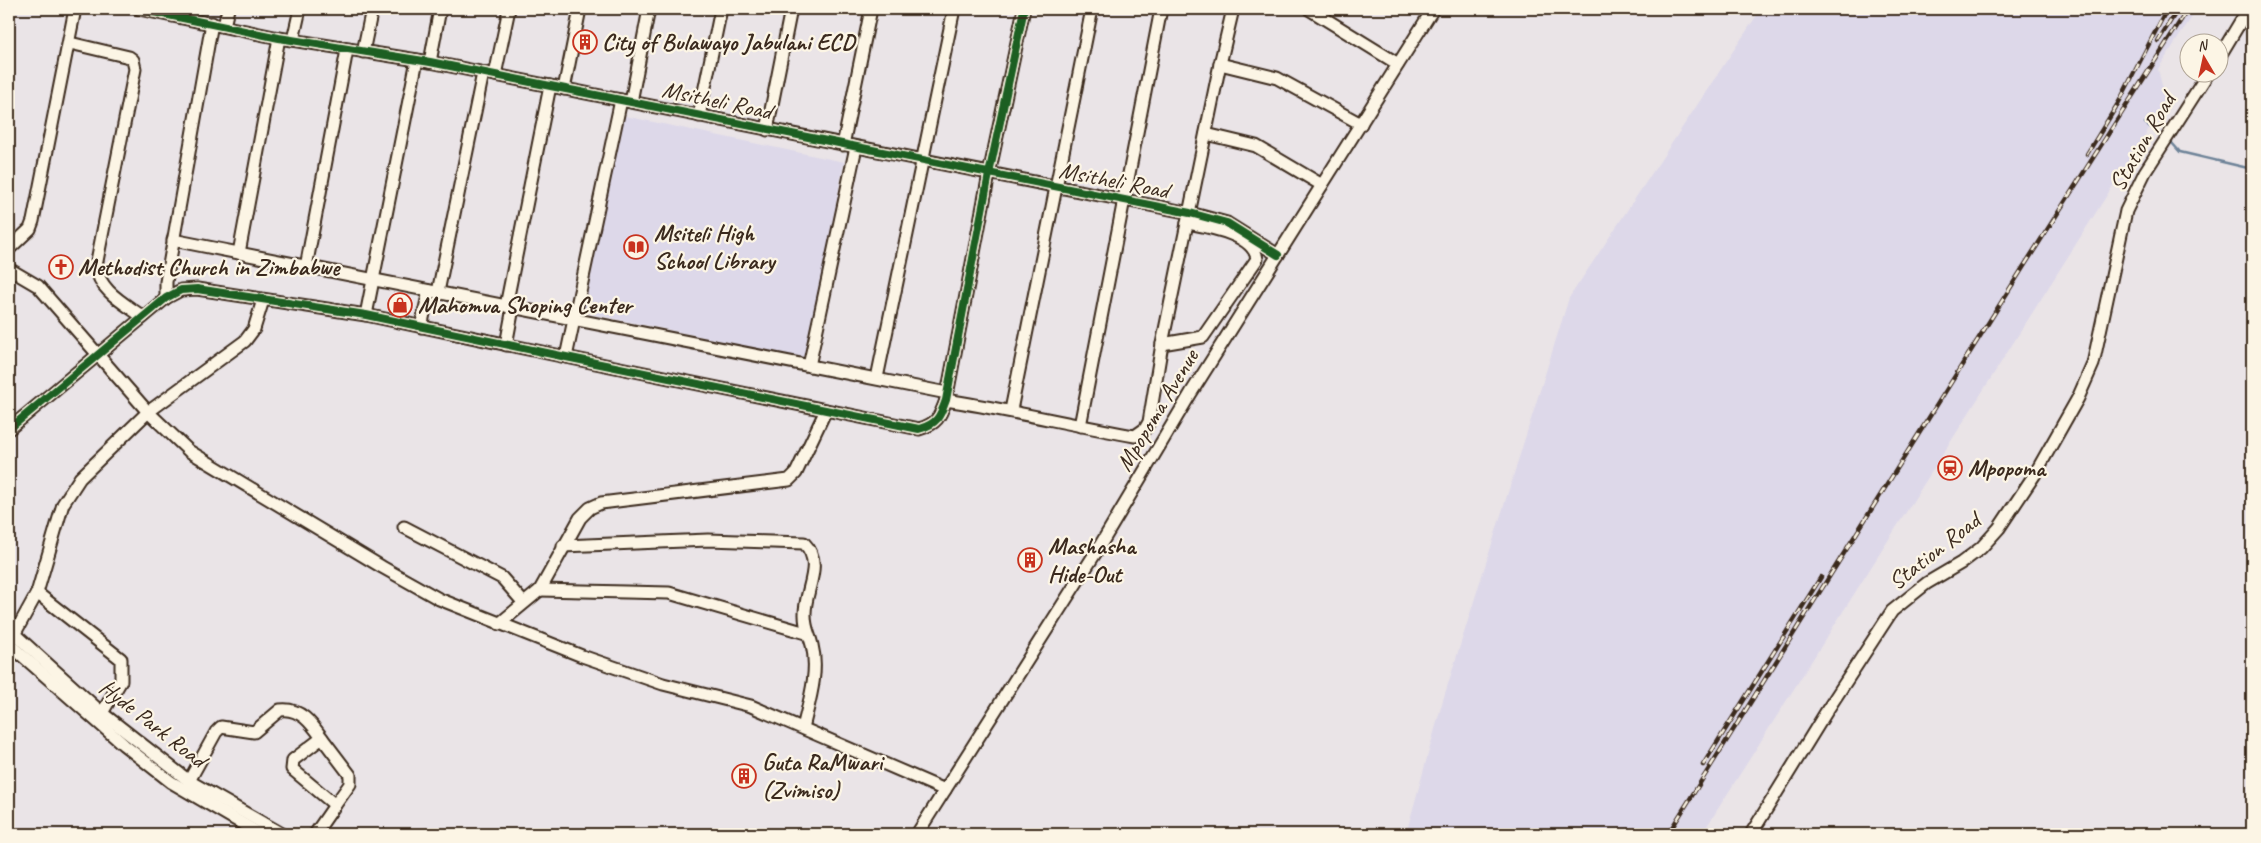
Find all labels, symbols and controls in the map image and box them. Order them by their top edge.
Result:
place label: City of Bulawayo Jabulani ECD [602,27,857,57]
building icon: City of Bulawayo Jabulani ECD [572,29,598,55]
north arrow [2178,32,2228,82]
text: N [2196,36,2210,55]
street label: Msitheli Road [660,74,778,127]
street label: Station Road [2102,85,2184,196]
street label: Msitheli Road [1057,155,1175,206]
place label: Msiteli High School Library [654,218,777,276]
library icon: Msiteli High School Library [623,234,649,260]
place label: Methodist Church in Zimbabwe [78,252,341,282]
church icon: Methodist Church in Zimbabwe [48,254,74,280]
place label: Mahomva Shoping Center [418,290,634,320]
shop icon: Mahomva Shoping Center [387,292,413,318]
street label: Mpopoma Avenue [1109,342,1206,476]
place label: Mpopoma [1968,453,2047,483]
station icon: Mpopoma [1937,455,1963,481]
street label: Station Road [1882,504,1989,596]
place label: Mashasha Hide-Out [1048,531,1137,589]
building icon: Mashasha Hide-Out [1017,547,1043,573]
street label: Hyde Park Road [93,672,215,776]
place label: Guta RaMwari (Zvimiso) [762,747,886,805]
building icon: Guta RaMwari (Zvimiso) [731,763,757,789]

